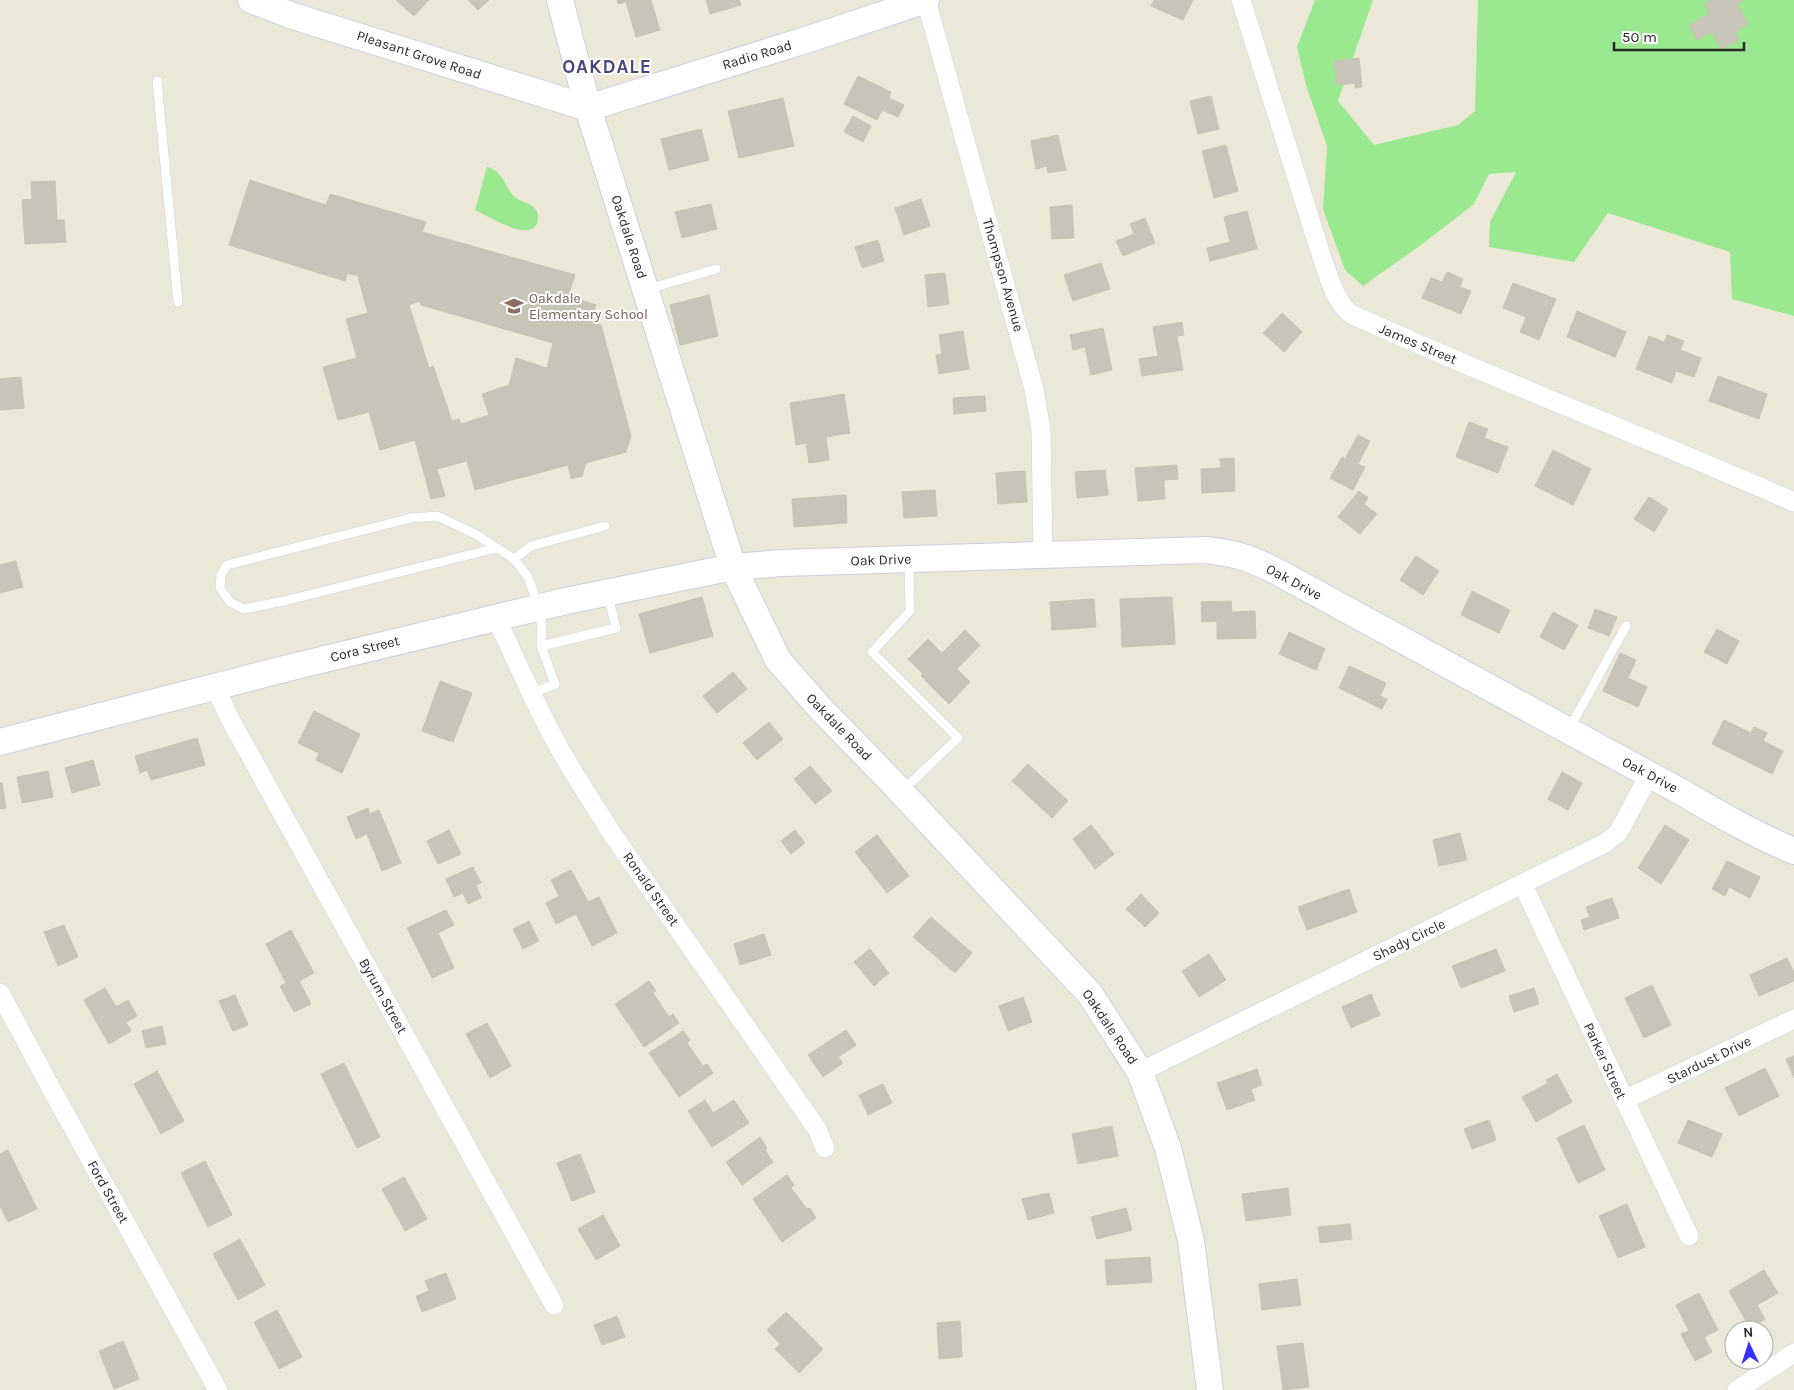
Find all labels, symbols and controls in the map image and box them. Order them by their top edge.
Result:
scale bar [1614,20,1744,52]
street label: Pleasant Grove Road [354,27,484,83]
text: 50 m [1622,28,1657,46]
street label: Radio Road [720,36,794,74]
district label: OAKDALE [562,56,652,78]
street label: Oakdale Road [607,193,651,281]
street label: Thompson Avenue [979,216,1027,334]
place label: Oakdale Elementary School [529,290,648,323]
school or university icon: Oakdale Elementary School [503,295,525,317]
street label: James Street [1377,320,1459,368]
street label: Oak Drive [850,550,912,570]
street label: Oak Drive [1263,560,1325,604]
street label: Cora Street [329,632,401,666]
street label: Oakdale Road [803,690,875,764]
street label: Oak Drive [1619,753,1681,797]
street label: Ronald Street [619,849,683,929]
street label: Shady Circle [1370,915,1448,965]
street label: Byrum Street [355,955,411,1037]
street label: Oakdale Road [1079,986,1141,1068]
street label: Parker Street [1580,1020,1630,1102]
street label: Stardust Drive [1664,1032,1754,1088]
street label: Ford Street [84,1157,132,1227]
north arrow [1724,1320,1774,1370]
text: N [1743,1324,1754,1341]

